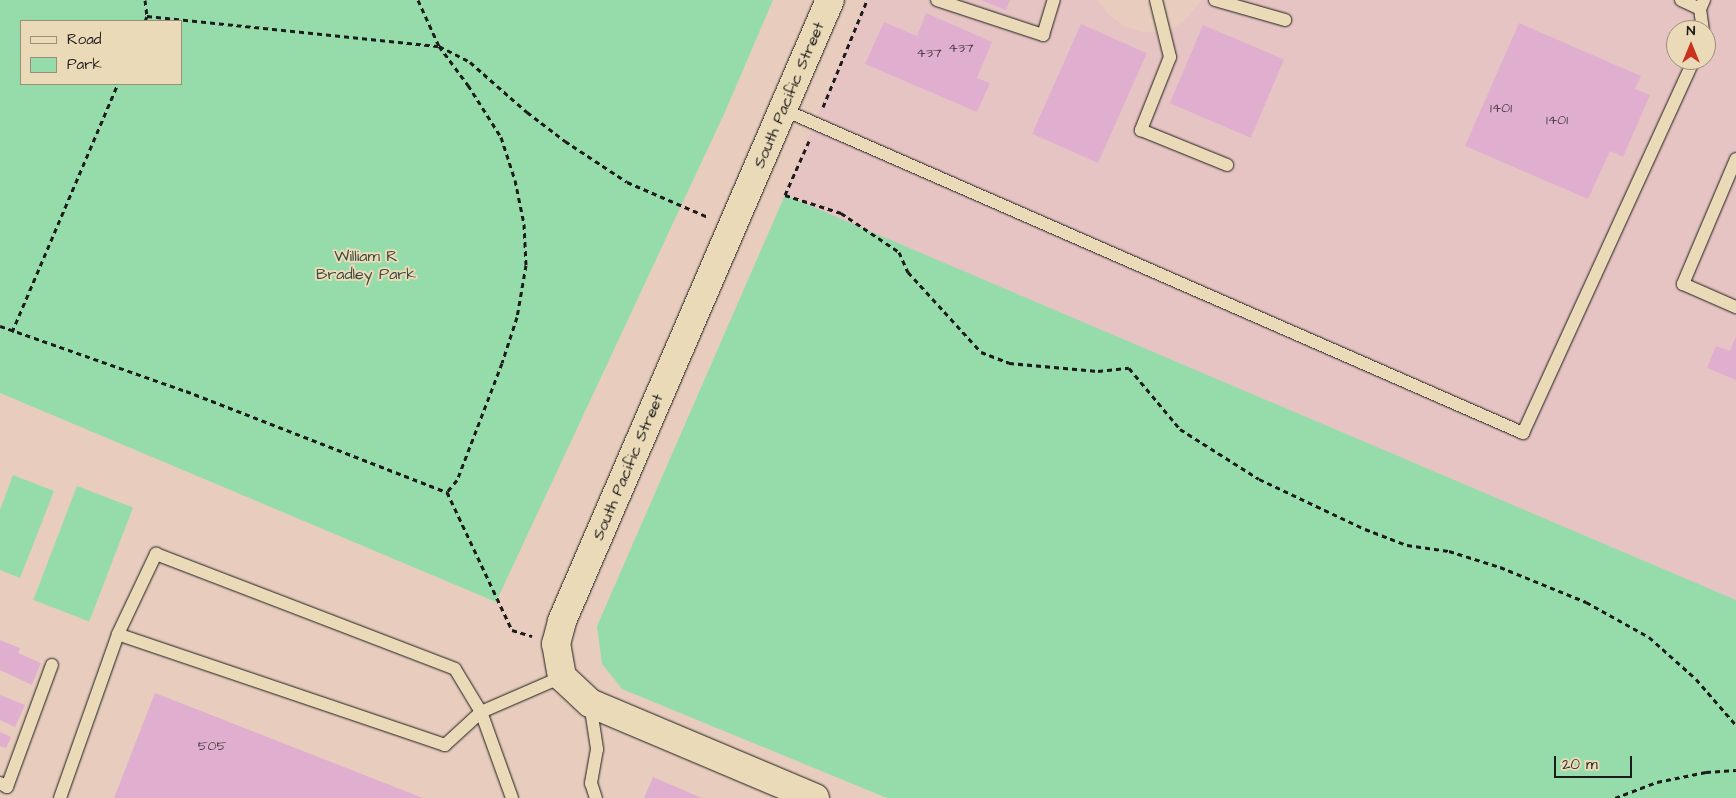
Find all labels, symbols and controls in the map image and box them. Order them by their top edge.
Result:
street label: South Pacific Street [750,19,828,171]
legend [20,20,182,85]
north arrow [1666,20,1716,70]
text: N [1687,21,1695,41]
text: Road [67,29,101,50]
house number: 437 [948,40,974,56]
house number: 437 [916,45,942,61]
text: Park [67,54,102,75]
house number: 1401 [1490,100,1512,116]
house number: 1401 [1546,112,1568,128]
park label: William R Bradley Park [316,246,416,284]
street label: South Pacific Street [589,391,667,543]
house number: 505 [198,738,226,754]
scale bar [1556,746,1634,778]
text: 20 m [1562,754,1598,775]

